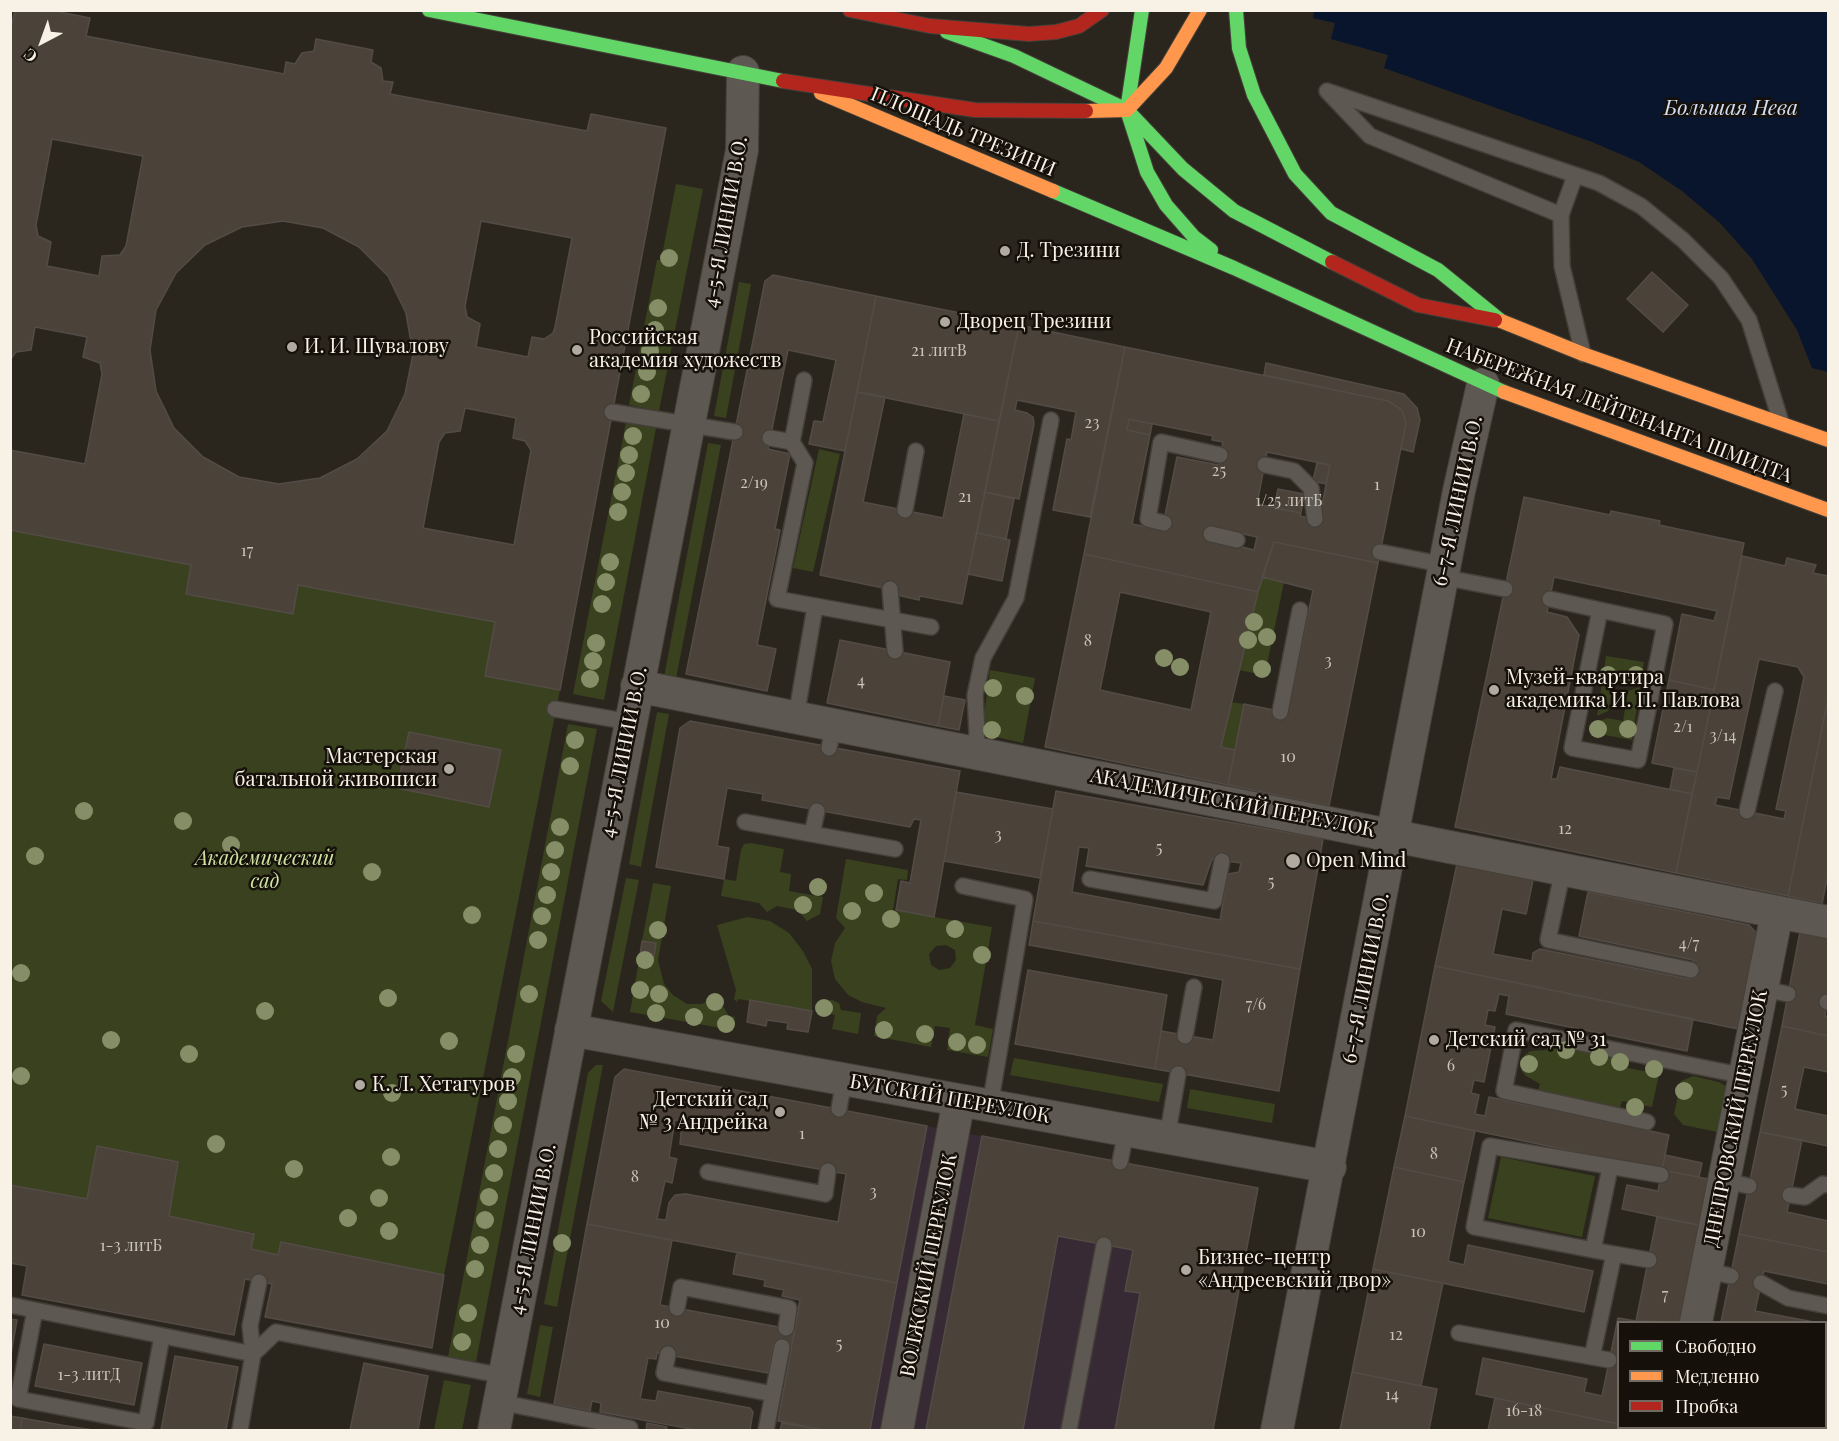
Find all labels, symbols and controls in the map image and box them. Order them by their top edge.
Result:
north arrow [12,12,72,72]
text: С [19,44,41,68]
street label: ПЛОЩАДЬ ТРЕЗИНИ [867,82,1059,182]
water label: Большая Нева [1664,95,1798,121]
street label: 4-5-Я ЛИНИИ В.О. [699,134,753,310]
place label: Д. Трезини [1017,239,1120,263]
marker: Д. Трезини [998,244,1012,258]
place label: Дворец Трезини [957,310,1111,334]
marker: Дворец Трезини [938,315,952,329]
place label: Российская академия художеств [589,326,782,373]
street label: НАБЕРЕЖНАЯ ЛЕЙТЕНАНТА ШМИДТА [1442,334,1796,488]
place label: И. И. Шувалову [304,335,449,359]
marker: И. И. Шувалову [285,340,299,354]
house number: 21 литВ [911,341,967,361]
marker: Российская академия художеств [570,343,584,357]
house number: 23 [1085,413,1099,433]
street label: 6-7-Я ЛИНИИ В.О. [1428,414,1488,588]
house number: 25 [1212,461,1226,481]
house number: 2/19 [740,473,768,493]
house number: 1 [1374,475,1380,495]
house number: 21 [958,487,972,507]
house number: 1/25 литБ [1255,491,1323,511]
house number: 17 [241,541,253,561]
house number: 8 [1084,631,1092,651]
house number: 3 [1324,651,1332,671]
street label: 4-5-Я ЛИНИИ В.О. [596,664,652,840]
place label: Музей-квартира академика И. П. Павлова [1506,666,1740,713]
house number: 4 [857,671,865,691]
marker: Музей-квартира академика И. П. Павлова [1487,683,1501,697]
house number: 2/1 [1673,717,1693,737]
house number: 3/14 [1710,726,1736,746]
place label: Мастерская батальной живописи [234,745,437,792]
house number: 10 [1280,747,1296,767]
marker: Мастерская батальной живописи [442,762,456,776]
street label: АКАДЕМИЧЕСКИЙ ПЕРЕУЛОК [1088,764,1378,842]
house number: 12 [1558,819,1572,839]
house number: 3 [994,825,1002,845]
house number: 5 [1156,838,1162,858]
park label: Академический сад [196,847,334,894]
place label: Open Mind [1306,849,1406,873]
marker: Open Mind [1284,852,1302,870]
house number: 5 [1268,872,1274,892]
street label: 6-7-Я ЛИНИИ В.О. [1338,890,1394,1066]
house number: 4/7 [1679,934,1699,954]
street label: ДНЕПРОВСКИЙ ПЕРЕУЛОК [1699,987,1773,1249]
house number: 7/6 [1246,995,1266,1015]
place label: Детский сад № 31 [1446,1028,1606,1052]
marker: Детский сад № 31 [1427,1033,1441,1047]
house number: 6 [1447,1056,1455,1076]
street label: БУГСКИЙ ПЕРЕУЛОК [848,1070,1052,1128]
place label: К. Л. Хетагуров [372,1073,515,1097]
marker: К. Л. Хетагуров [353,1078,367,1092]
house number: 5 [1781,1080,1787,1100]
place label: Детский сад № 3 Андрейка [639,1088,768,1135]
marker: Детский сад № 3 Андрейка [773,1105,787,1119]
house number: 1 [799,1124,805,1144]
street label: 4-5-Я ЛИНИИ В.О. [505,1141,561,1317]
house number: 8 [1430,1144,1438,1164]
street label: ВОЛЖСКИЙ ПЕРЕУЛОК [895,1151,963,1379]
house number: 8 [631,1167,639,1187]
house number: 3 [869,1182,877,1202]
house number: 10 [1410,1222,1426,1242]
house number: 1-3 литБ [100,1236,162,1256]
place label: Бизнес-центр «Андреевский двор» [1198,1246,1391,1293]
marker: Бизнес-центр «Андреевский двор» [1179,1263,1193,1277]
house number: 7 [1662,1285,1668,1305]
house number: 10 [654,1313,670,1333]
legend [1617,1321,1827,1429]
house number: 12 [1389,1325,1403,1345]
house number: 5 [836,1334,842,1354]
text: Свободно [1675,1334,1756,1358]
text: Медленно [1675,1364,1759,1388]
house number: 1-3 литД [58,1365,120,1385]
house number: 14 [1385,1385,1399,1405]
text: Пробка [1675,1394,1738,1418]
house number: 16-18 [1506,1401,1542,1421]

